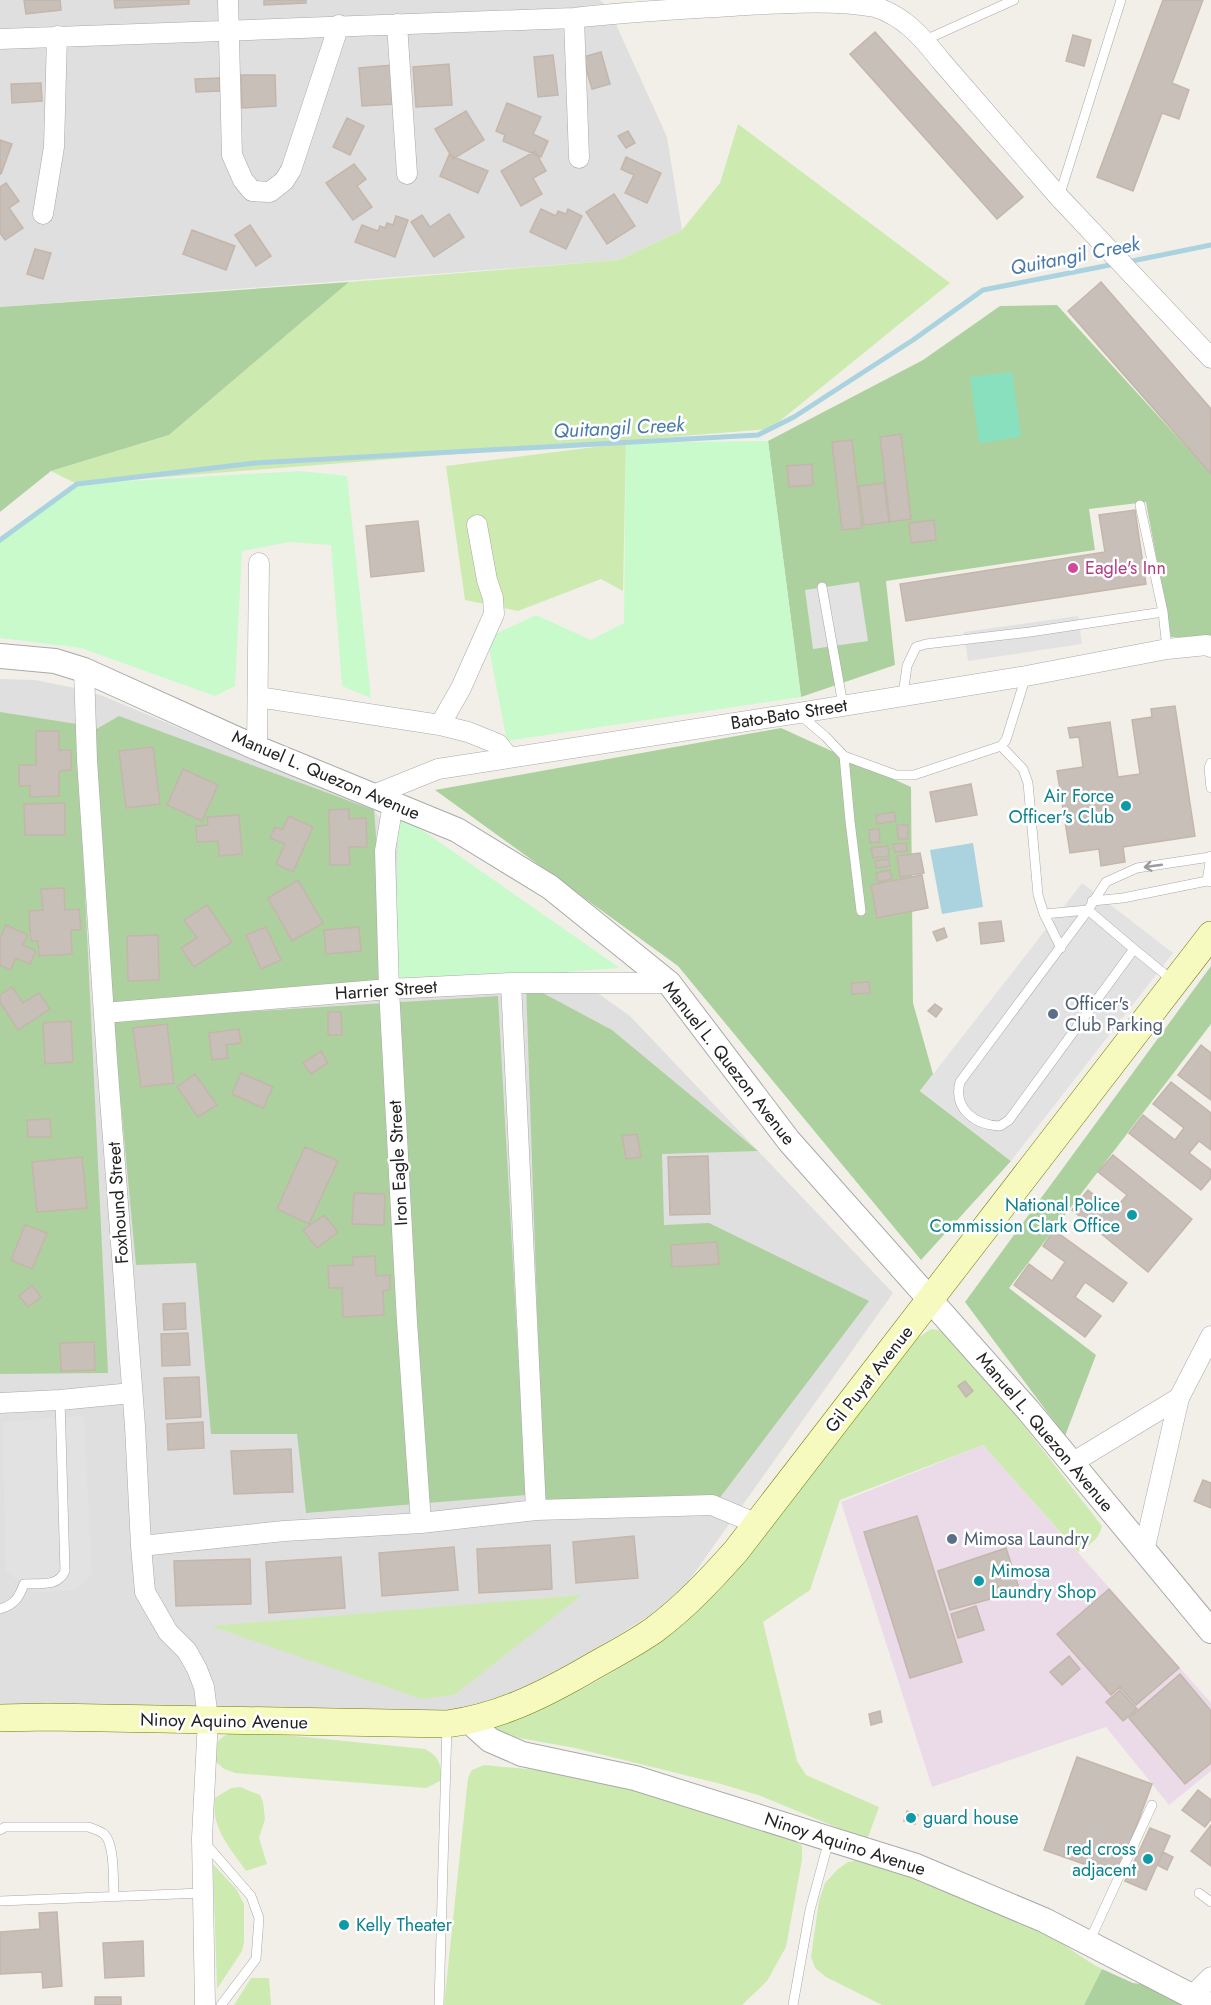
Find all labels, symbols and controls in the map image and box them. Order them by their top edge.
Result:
water label: Quitangil Creek [1008,229,1144,283]
water label: Quitangil Creek [553,410,687,446]
place label: Eagle's Inn [1085,555,1166,581]
marker: Eagle's Inn [1066,561,1080,575]
street label: Bato-Bato Street [729,692,850,736]
street label: Manuel L. Quezon Avenue [228,724,424,826]
place label: Air Force Officer's Club [1009,783,1114,830]
marker: Air Force Officer's Club [1119,799,1133,813]
one-way arrow [1143,860,1163,871]
street label: Harrier Street [334,973,439,1007]
street label: Manuel L. Quezon Avenue [657,975,801,1151]
place label: Officer's Club Parking [1065,991,1163,1038]
marker: Officer's Club Parking [1046,1007,1060,1021]
street label: Iron Eagle Street [382,1099,414,1226]
street label: Foxhound Street [101,1140,135,1265]
place label: National Police Commission Clark Office [930,1192,1120,1239]
marker: National Police Commission Clark Office [1125,1208,1139,1222]
street label: Gil Puyat Avenue [819,1320,919,1438]
street label: Manuel L. Quezon Avenue [970,1346,1120,1518]
place label: Mimosa Laundry [964,1526,1089,1552]
marker: Mimosa Laundry [945,1532,959,1546]
place label: Mimosa Laundry Shop [991,1558,1096,1605]
marker: Mimosa Laundry Shop [972,1574,986,1588]
street label: Ninoy Aquino Avenue [140,1707,308,1735]
place label: guard house [923,1805,1018,1831]
street label: Ninoy Aquino Avenue [761,1806,929,1882]
marker: guard house [904,1811,918,1825]
place label: red cross adjacent [1066,1836,1137,1883]
marker: red cross adjacent [1141,1852,1155,1866]
place label: Kelly Theater [356,1912,453,1938]
marker: Kelly Theater [337,1918,351,1932]

